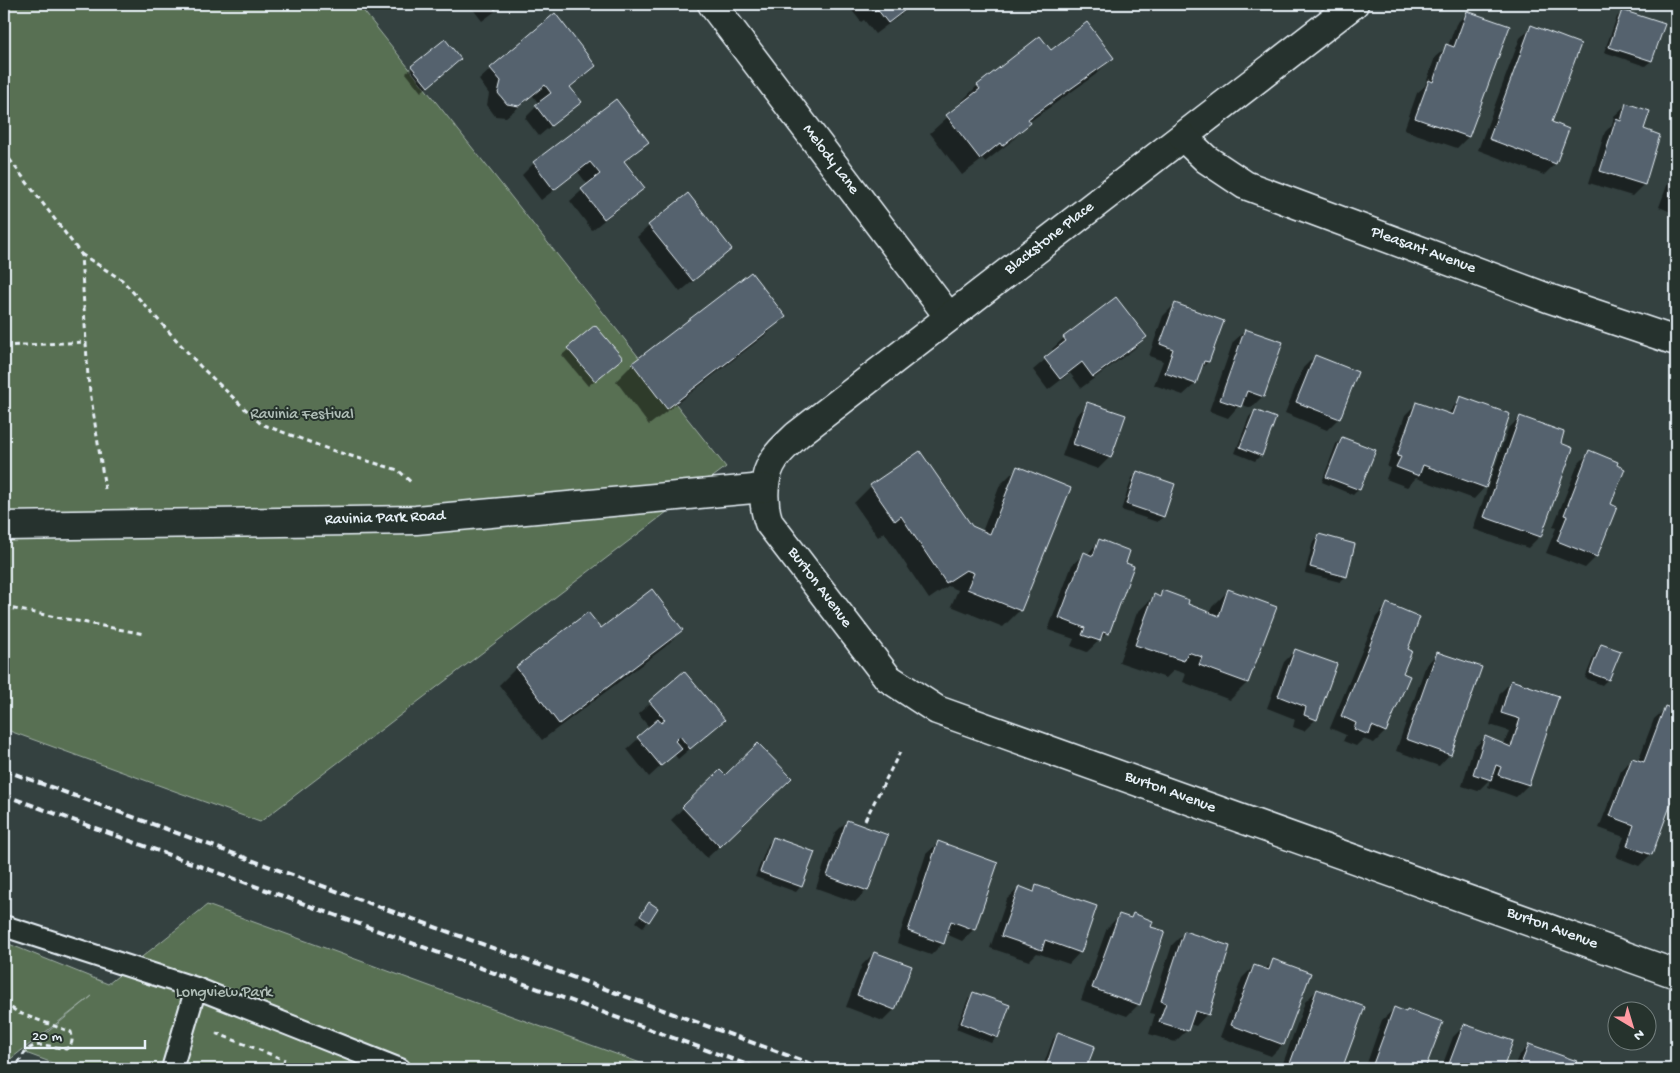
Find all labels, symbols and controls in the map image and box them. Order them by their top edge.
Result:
street label: Melody Lane [797,121,863,199]
street label: Blackstone Place [1001,198,1099,280]
street label: Pleasant Avenue [1367,223,1479,279]
park label: Ravinia Festival [250,406,354,425]
street label: Ravinia Park Road [324,507,447,531]
street label: Burton Avenue [782,543,856,633]
street label: Burton Avenue [1121,767,1219,819]
street label: Burton Avenue [1503,903,1601,955]
park label: Longview Park [176,984,274,1003]
north arrow [1608,1000,1658,1050]
scale bar [25,1018,145,1050]
text: N [1630,1025,1647,1044]
text: 20 m [32,1028,62,1046]

